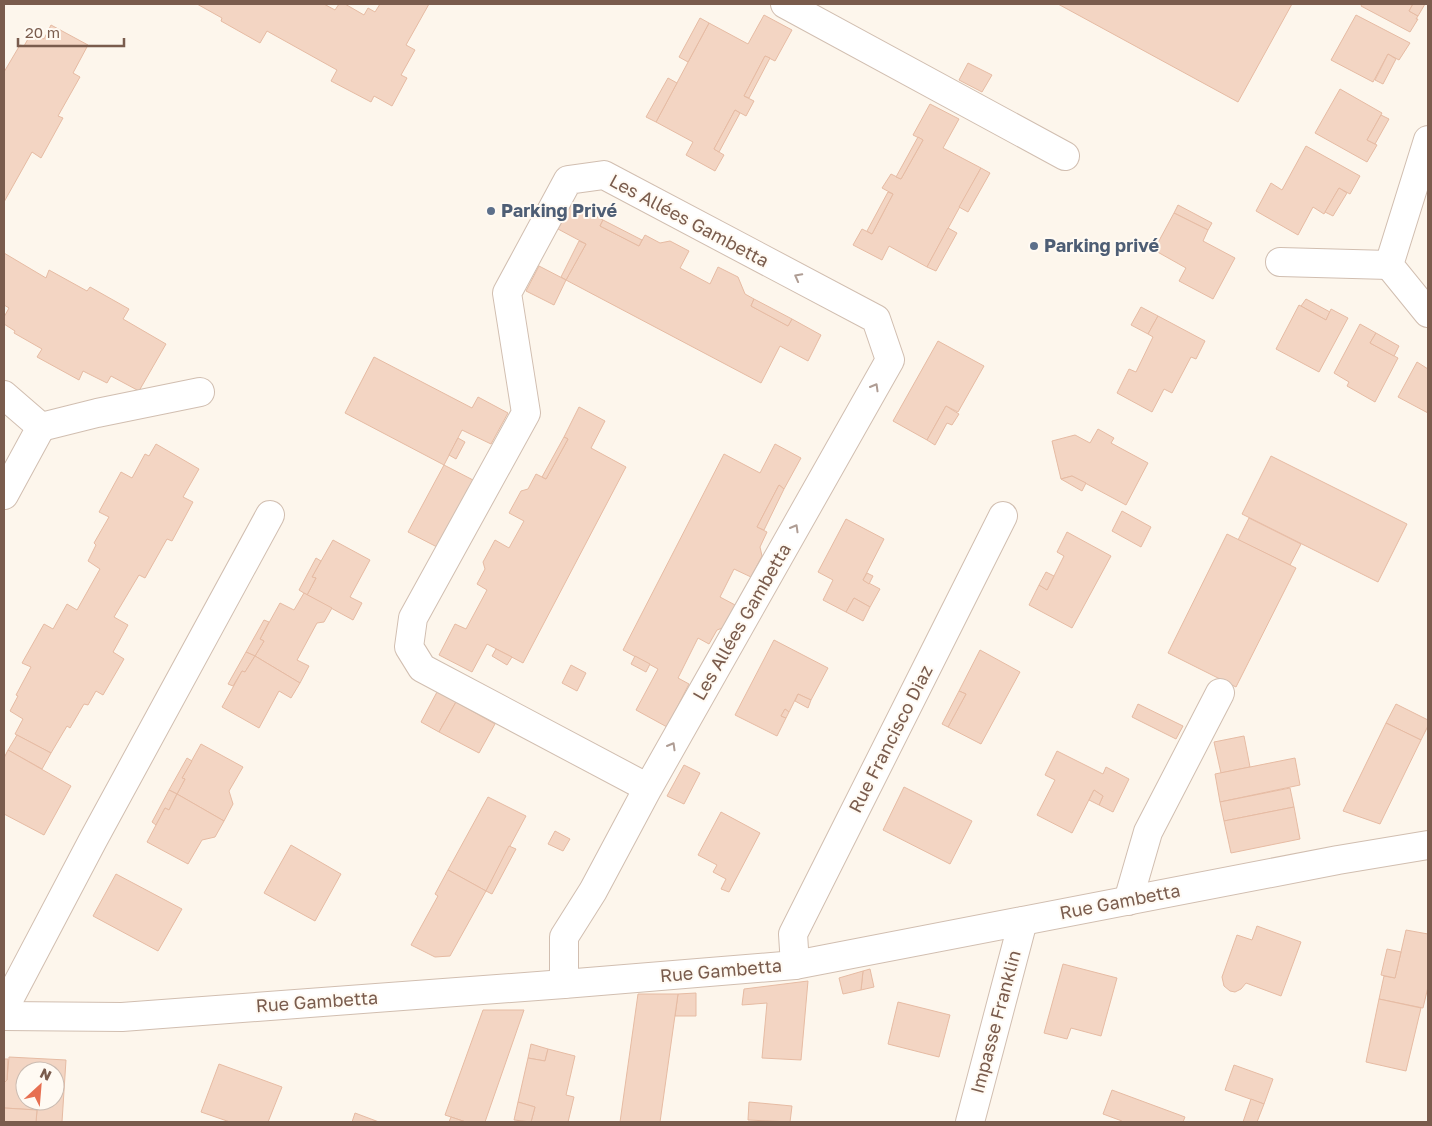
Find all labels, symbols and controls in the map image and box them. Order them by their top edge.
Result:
scale bar [18,15,124,47]
text: 20 m [25,23,60,41]
street label: Les Allées Gambetta [606,169,773,271]
place label: Parking Privé [501,199,618,221]
marker: Parking Privé [485,205,497,217]
place label: Parking privé [1044,234,1160,256]
marker: Parking privé [1028,240,1040,252]
one-way arrow [794,273,803,283]
one-way arrow [869,383,879,392]
one-way arrow [789,524,799,533]
street label: Les Allées Gambetta [687,539,795,704]
street label: Rue Francisco Diaz [843,661,937,816]
one-way arrow [665,742,675,751]
street label: Rue Gambetta [1058,879,1182,923]
street label: Impasse Franklin [965,948,1025,1096]
street label: Rue Gambetta [659,954,783,986]
street label: Rue Gambetta [255,986,379,1016]
north arrow [15,1061,65,1111]
text: N [37,1064,54,1084]

